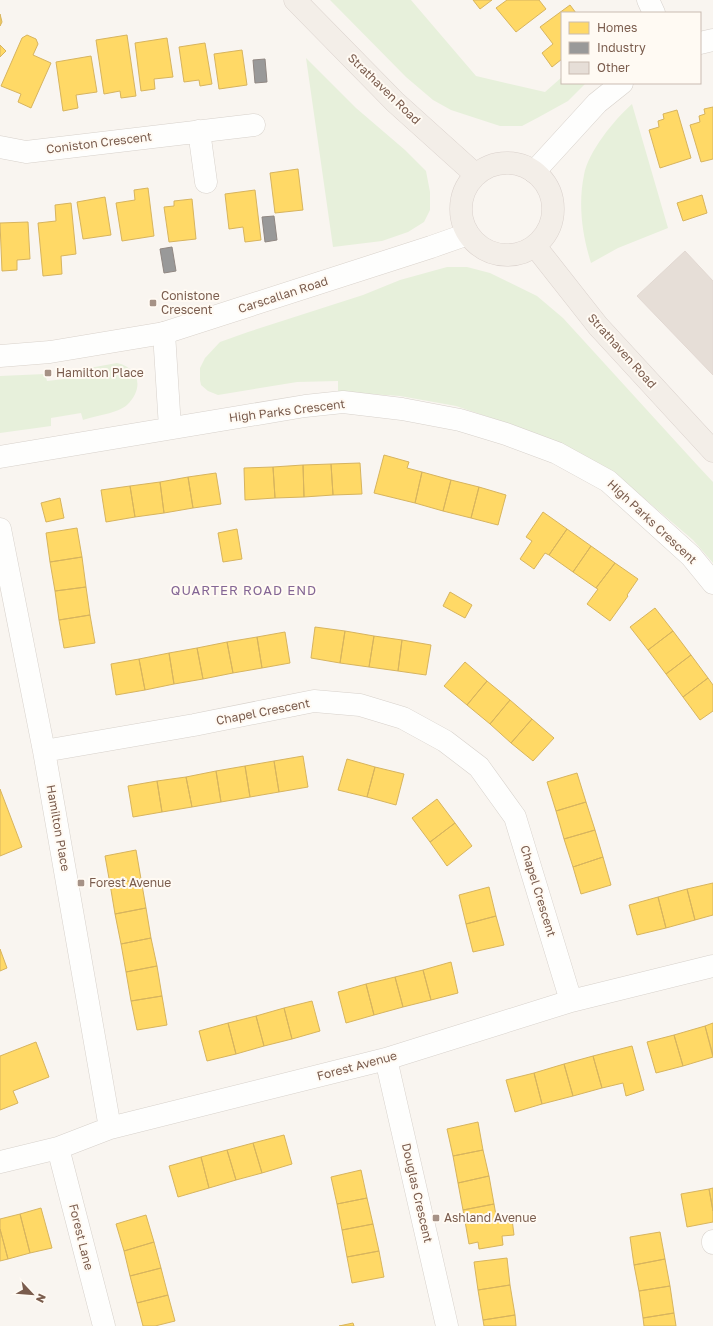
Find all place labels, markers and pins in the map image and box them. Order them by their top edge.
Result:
place label: Conistone Crescent [161,288,220,317]
marker: Conistone Crescent [148,298,158,308]
place label: Hamilton Place [56,365,144,380]
marker: Hamilton Place [43,368,53,378]
place label: Forest Avenue [89,875,171,890]
marker: Forest Avenue [76,878,86,888]
place label: Ashland Avenue [444,1210,537,1225]
marker: Ashland Avenue [431,1213,441,1223]

